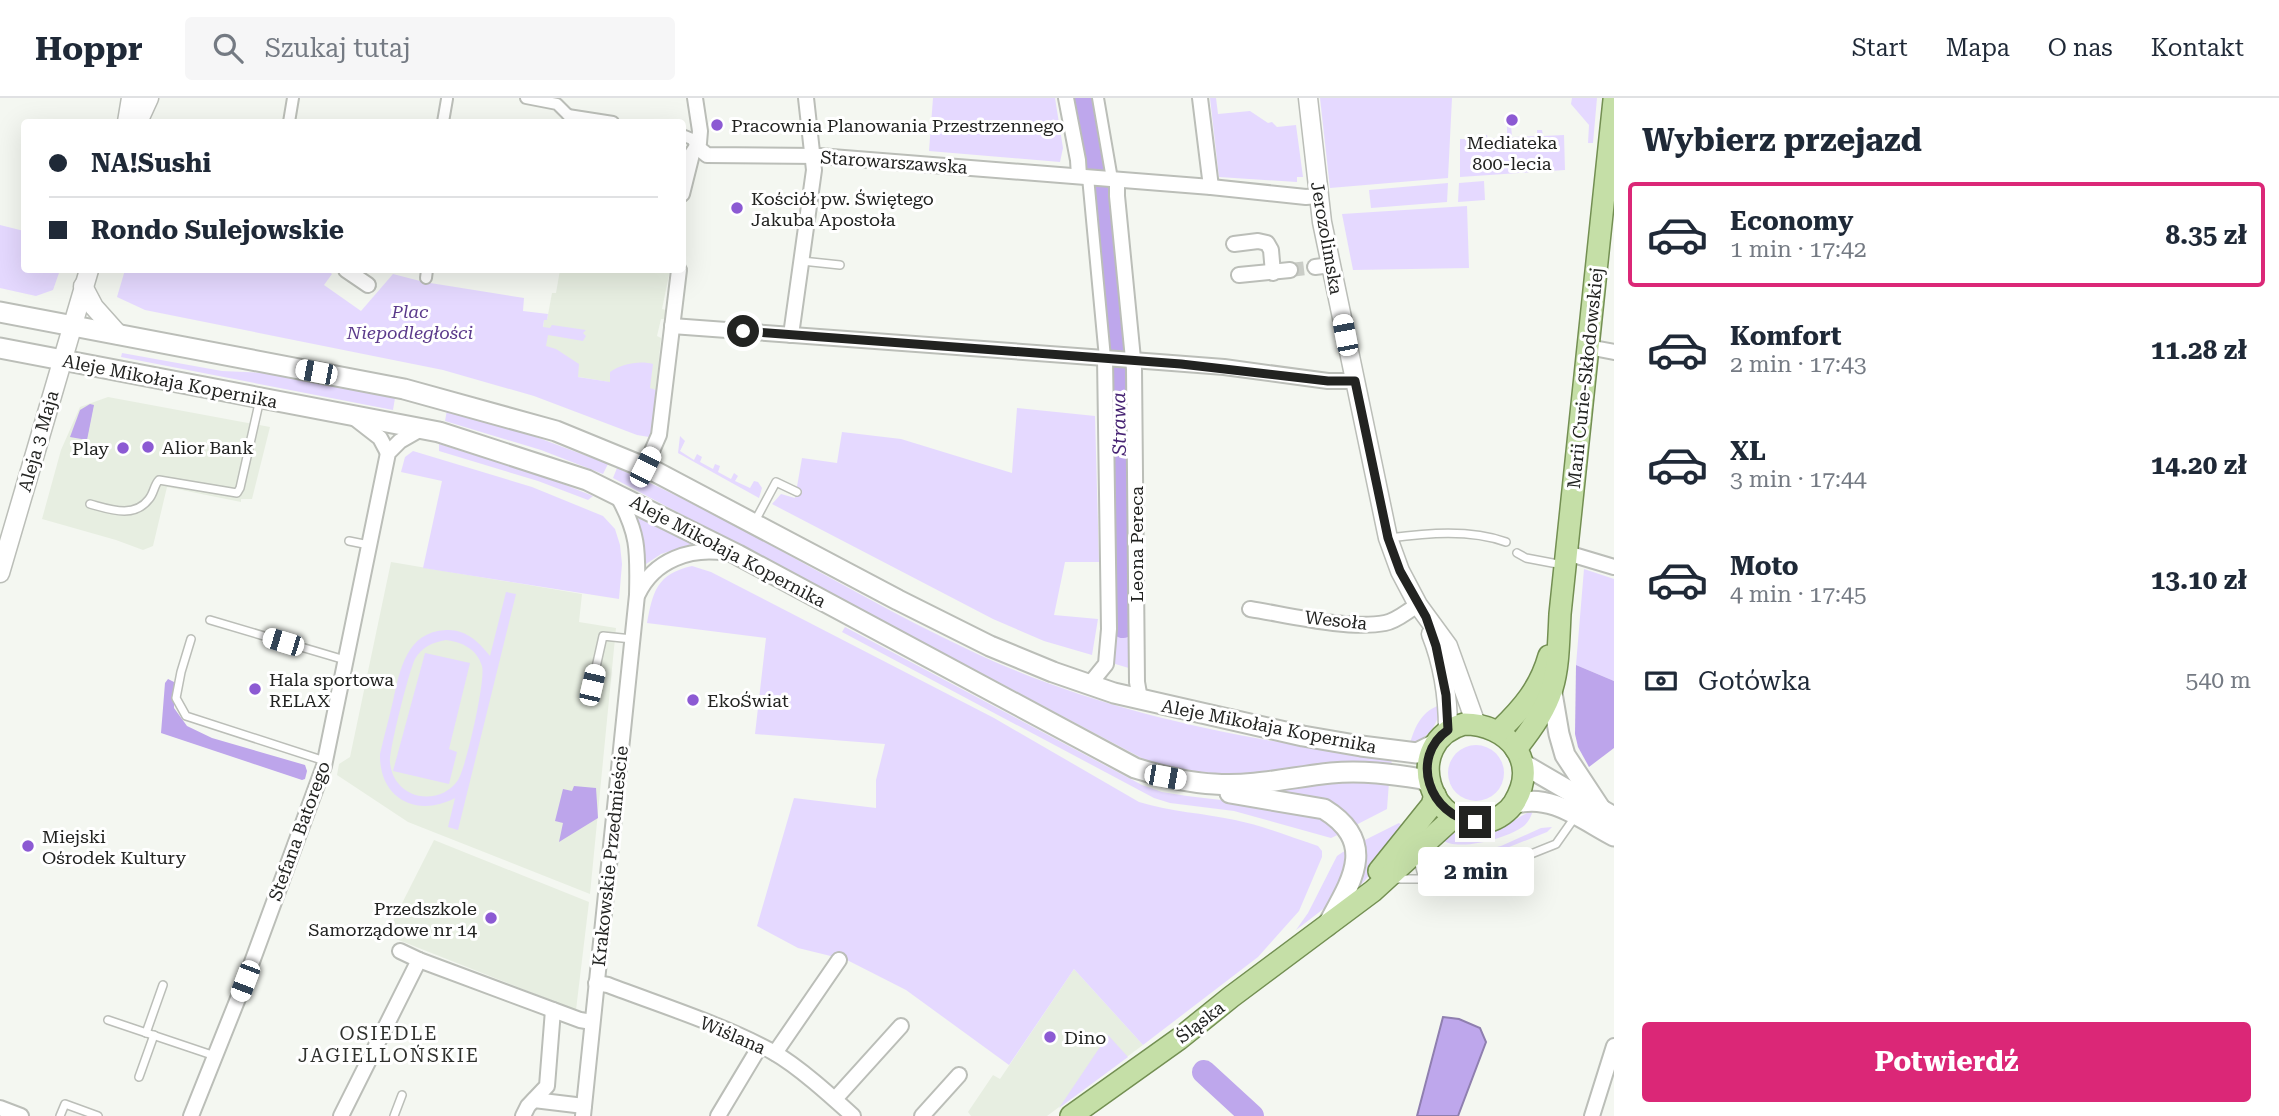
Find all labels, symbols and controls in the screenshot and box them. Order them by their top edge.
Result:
search box [185,17,675,80]
text: Hoppr [35,29,143,68]
icon: search [209,29,247,67]
text: Szukaj tutaj [265,33,411,63]
text: Start [1852,34,1908,62]
text: Mapa [1946,34,2010,62]
text: O nas [2048,34,2113,62]
text: Kontakt [2151,34,2244,62]
marker: Mediateka 800-lecia [1504,112,1520,128]
place label: Pracownia Planowania Przestrzennego [731,115,1064,136]
marker: Pracownia Planowania Przestrzennego [709,117,725,133]
text: Wybierz przejazd [1642,121,1922,159]
place label: Mediateka 800-lecia [1467,132,1558,174]
street label: Starowarszawska [820,146,968,178]
text: NA!Sushi [91,148,211,178]
street label: Jerozolimska [1307,180,1347,296]
place label: Kościół pw. Świętego Jakuba Apostoła [751,188,934,230]
marker: Kościół pw. Świętego Jakuba Apostoła [729,200,745,216]
icon: car [1646,203,1709,266]
text: Economy [1730,206,1853,236]
text: Rondo Sulejowskie [91,215,344,245]
text: 8.35 zł [2165,220,2247,250]
text: 1 min · 17:42 [1730,236,1867,263]
street label: Marii Curie-Skłodowskiej [1563,266,1607,490]
park label: Plac Niepodległości [346,301,474,343]
car [1331,312,1360,358]
route start [727,315,759,347]
icon: car [1646,318,1709,381]
text: Komfort [1730,321,1842,351]
text: 11.28 zł [2151,335,2247,365]
street label: Aleje Mikołaja Kopernika [61,350,280,412]
text: 2 min · 17:43 [1730,351,1867,378]
car [294,358,339,386]
street label: Aleja 3 Maja [14,388,63,494]
water label: Strawa [1107,392,1131,457]
icon: car [1646,433,1709,496]
text: XL [1730,436,1766,466]
place label: Alior Bank [162,437,254,458]
place label: Play [72,438,109,459]
marker: Alior Bank [140,439,156,455]
marker: Play [115,440,131,456]
car [627,444,664,490]
text: 14.20 zł [2151,450,2247,480]
text: 3 min · 17:44 [1730,466,1867,493]
street label: Leona Pereca [1126,486,1147,602]
street label: Aleje Mikołaja Kopernika [627,490,830,612]
icon: car [1646,548,1709,611]
text: Moto [1730,551,1799,581]
text: 13.10 zł [2151,565,2247,595]
text: 4 min · 17:45 [1730,581,1867,608]
street label: Wesoła [1304,606,1368,634]
car [260,626,307,658]
car [578,662,607,708]
icon: cash [1642,662,1680,700]
text: Gotówka [1698,666,1811,696]
text: 540 m [2186,667,2251,694]
place label: Hala sportowa RELAX [269,669,394,711]
marker: Hala sportowa RELAX [247,681,263,697]
place label: EkoŚwiat [707,690,789,711]
marker: EkoŚwiat [685,692,701,708]
street label: Aleje Mikołaja Kopernika [1160,695,1379,757]
street label: Krakowskie Przedmieście [588,745,632,967]
street label: Stefana Batorego [264,758,334,904]
car [1143,763,1188,791]
route end [1459,806,1491,838]
place label: Miejski Ośrodek Kultury [42,826,186,868]
marker: Miejski Ośrodek Kultury [20,838,36,854]
callout: 2 min [1417,846,1533,896]
text: 2 min [1444,858,1508,885]
place label: Przedszkole Samorządowe nr 14 [308,898,477,940]
marker: Przedszkole Samorządowe nr 14 [483,910,499,926]
car [228,958,263,1004]
street label: Śląska [1172,996,1229,1047]
street label: Wiślana [697,1012,769,1058]
district label: OSIEDLE JAGIELLOŃSKIE [298,1022,480,1067]
button: Potwierdź [1642,1022,2251,1102]
place label: Dino [1064,1027,1106,1048]
marker: Dino [1042,1029,1058,1045]

